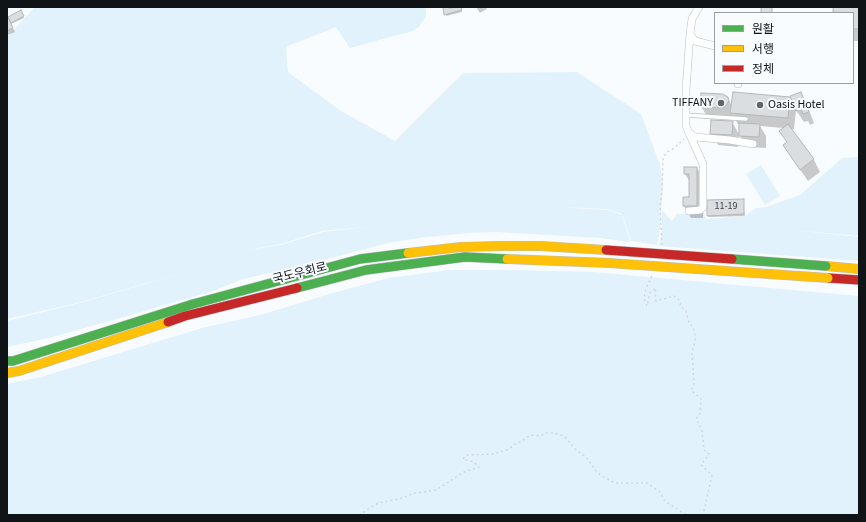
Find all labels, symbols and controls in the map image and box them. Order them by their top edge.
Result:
legend [714,12,854,84]
text: 원활 [752,21,774,38]
text: 서행 [752,41,774,58]
text: 정체 [752,61,774,78]
place label: TIFFANY [672,96,713,110]
marker: TIFFANY [716,98,726,108]
place label: Oasis Hotel [768,98,824,112]
marker: Oasis Hotel [755,100,765,110]
house number: 11-19 [715,201,737,213]
street label: 국도우회로 [271,260,329,288]

